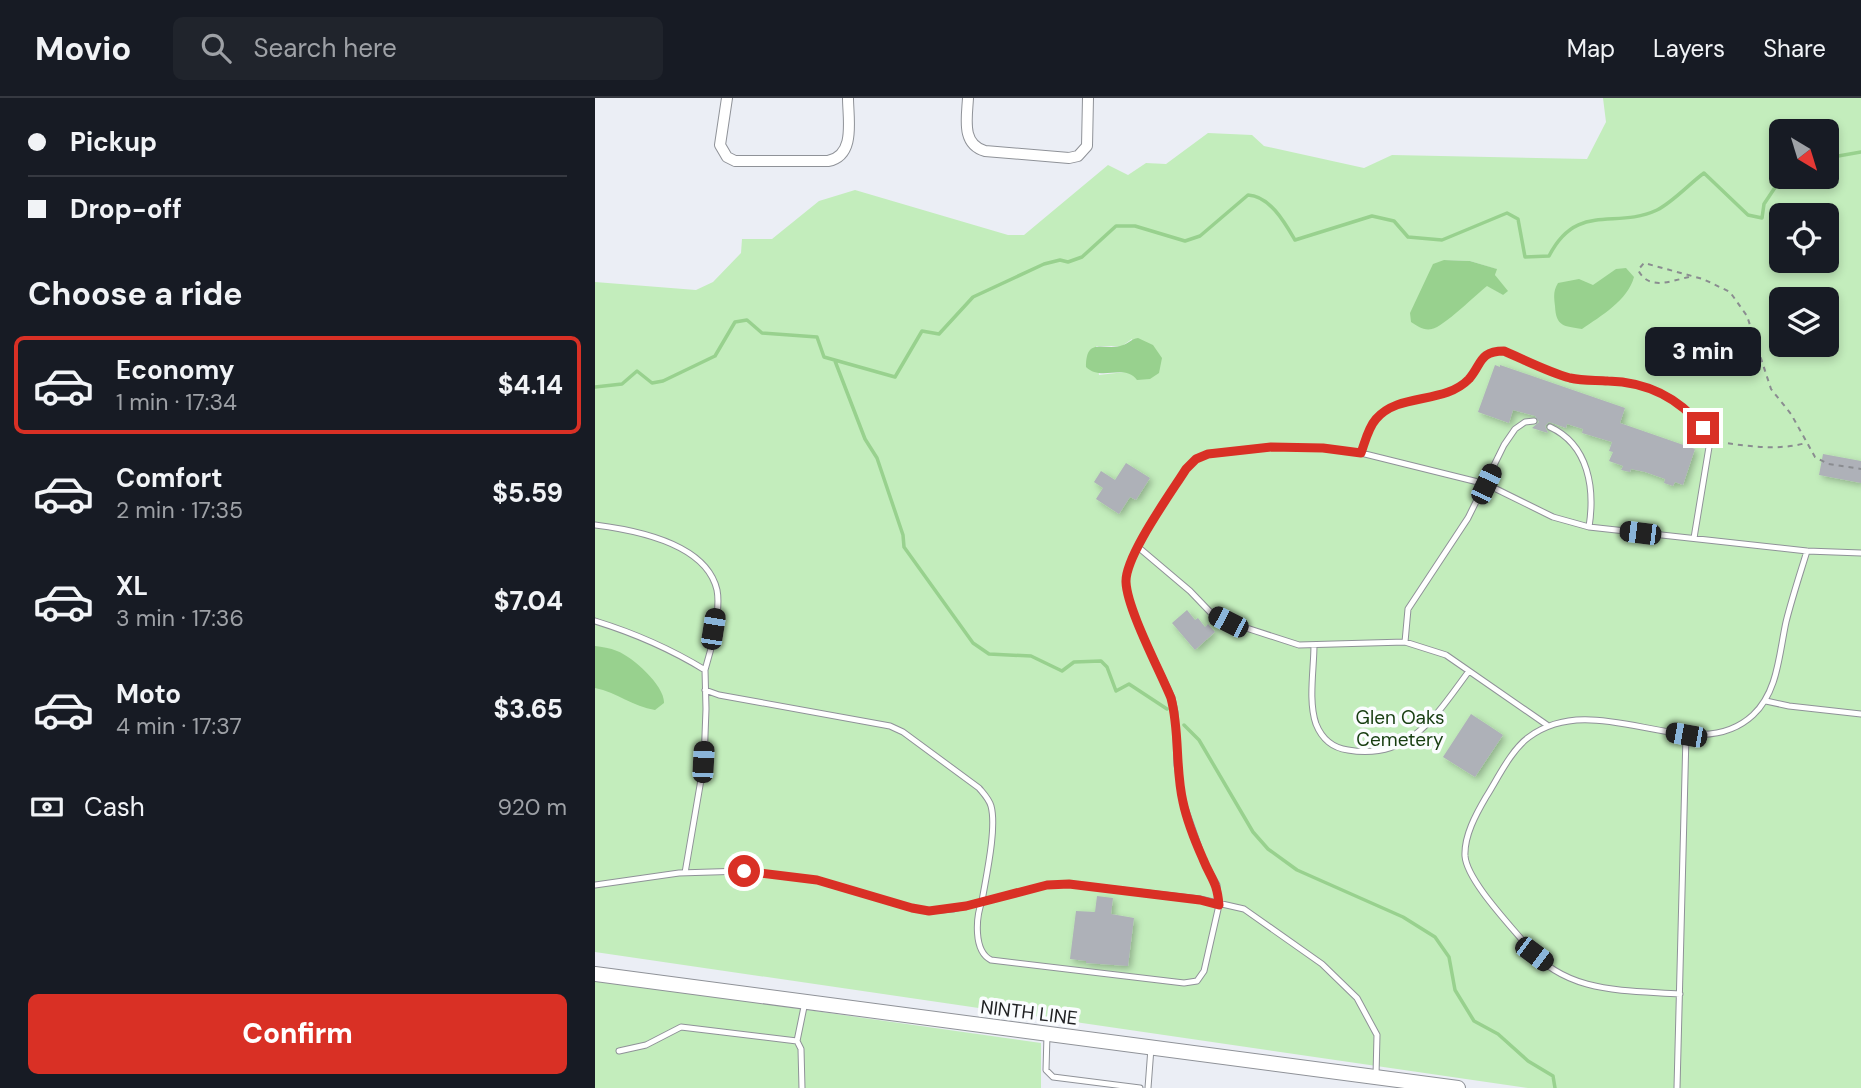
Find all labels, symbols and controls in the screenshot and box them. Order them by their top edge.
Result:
search box [173,17,663,80]
text: Movio [35,27,131,70]
icon: search [197,29,235,67]
text: Search here [253,31,397,65]
text: Map [1567,33,1615,64]
text: Layers [1653,33,1725,64]
text: Share [1763,33,1826,64]
north arrow [1769,119,1839,189]
map controls [1769,119,1839,357]
text: Pickup [70,125,157,159]
text: Drop-off [70,192,182,226]
button: locate [1769,203,1839,273]
text: Choose a ride [28,273,243,315]
button: layers [1769,287,1839,357]
callout: 3 min [1645,327,1761,376]
text: 3 min [1672,336,1734,366]
text: Economy [116,353,234,387]
icon: car [32,354,95,417]
text: $4.14 [498,368,563,402]
text: 1 min · 17:34 [116,387,237,417]
route end [1687,412,1719,444]
text: Comfort [116,461,222,495]
car [1468,461,1505,507]
icon: car [32,462,95,525]
text: $5.59 [492,476,563,510]
text: 2 min · 17:35 [116,495,243,525]
car [1618,520,1663,546]
text: XL [116,569,148,603]
icon: car [32,570,95,633]
text: $7.04 [494,584,563,618]
text: 3 min · 17:36 [116,603,244,633]
car [1205,603,1252,641]
car [700,607,727,651]
text: Moto [116,677,181,711]
icon: car [32,678,95,741]
text: $3.65 [493,692,563,726]
park label: Glen Oaks Cemetery [1356,705,1445,752]
text: 4 min · 17:37 [116,711,242,741]
car [1664,721,1709,749]
car [692,740,715,784]
icon: cash [28,788,66,826]
text: Cash [84,790,145,824]
text: 920 m [498,792,567,822]
route start [728,855,760,887]
car [1511,933,1558,975]
button: Confirm [28,994,567,1074]
street label: NINTH LINE [979,994,1079,1031]

